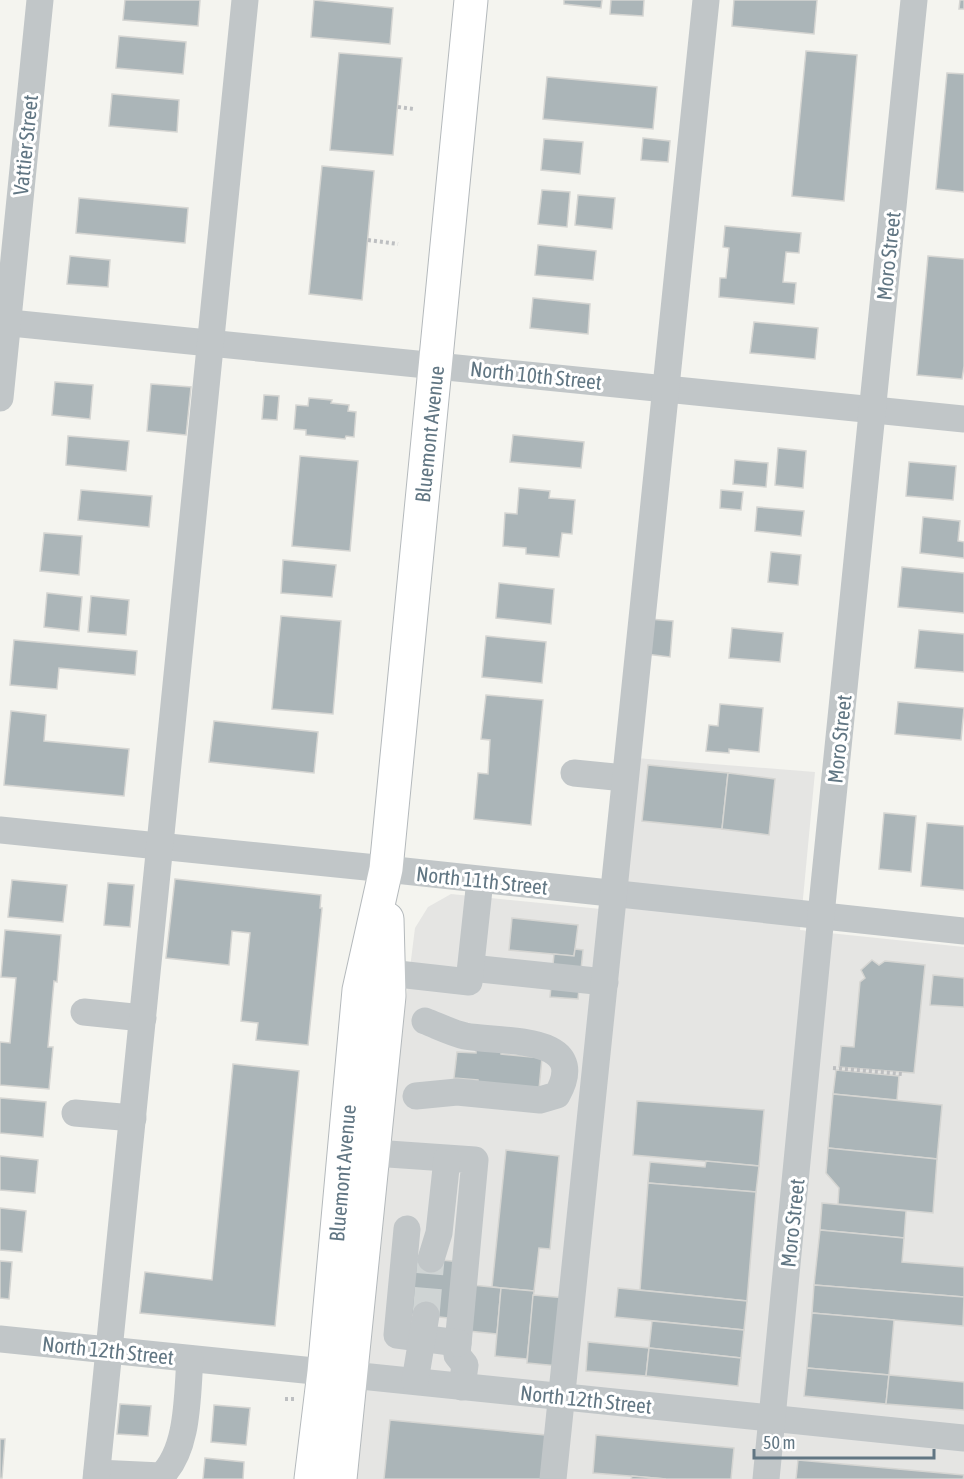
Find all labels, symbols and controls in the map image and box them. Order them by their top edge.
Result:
street label: Vattier Street [8,94,42,196]
street label: Moro Street [871,211,905,301]
street label: North 10th Street [469,356,603,394]
street label: Bluemont Avenue [410,364,448,504]
street label: Moro Street [822,694,856,784]
street label: North 11th Street [415,861,549,899]
street label: Bluemont Avenue [324,1103,360,1243]
street label: Moro Street [775,1178,809,1268]
street label: North 12th Street [41,1331,175,1369]
street label: North 12th Street [519,1380,653,1418]
scale bar [754,1422,934,1460]
text: 50 m [763,1432,795,1453]

